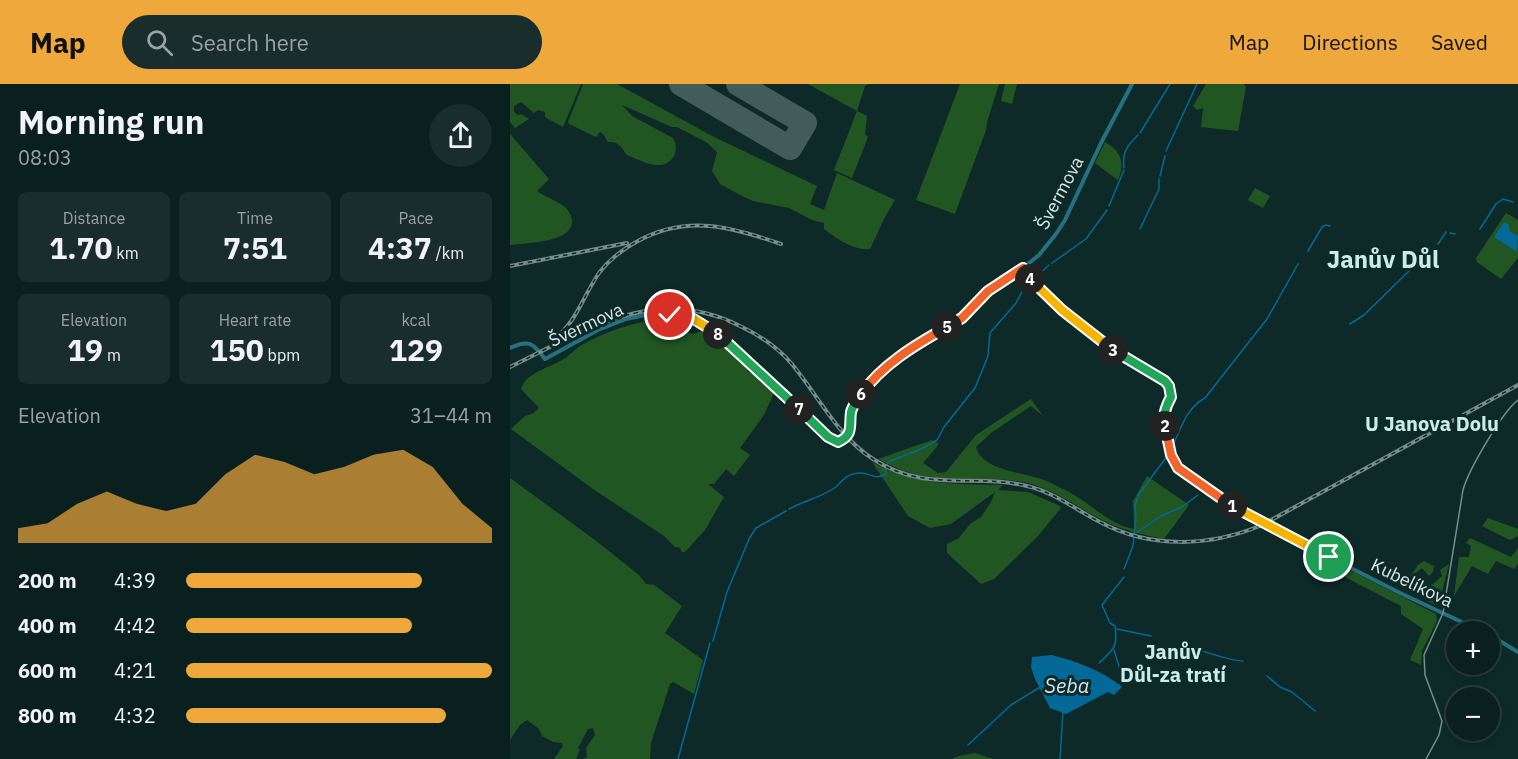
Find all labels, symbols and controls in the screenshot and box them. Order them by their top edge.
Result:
search box [122,15,542,69]
text: Map [30,24,86,61]
icon: search [143,26,176,59]
text: Search here [191,28,309,57]
text: Map [1229,28,1269,56]
text: Directions [1302,28,1398,56]
text: Saved [1431,28,1488,56]
text: Morning run [18,100,204,143]
button: share [429,104,492,167]
text: 08:03 [18,144,72,171]
street label: Švermova [1030,151,1089,233]
text: Distance [63,208,125,228]
text: Time [237,208,273,228]
text: Pace [399,208,433,228]
text: 1.70 [49,228,113,267]
text: 7:51 [223,228,287,267]
text: 4:37 [368,228,432,267]
text: km [113,243,139,263]
text: /km [432,243,464,263]
district label: Janův Důl [1327,243,1439,275]
pin: 4 [1015,264,1045,294]
text: 4 [1025,269,1035,289]
pin [644,289,695,340]
street label: Švermova [544,296,627,352]
icon: check [653,298,686,331]
text: Elevation [61,310,127,330]
text: Heart rate [219,310,291,330]
text: kcal [401,310,431,330]
pin: 5 [932,312,962,342]
text: 5 [942,317,952,337]
pin: 8 [703,319,733,349]
text: 8 [713,324,723,344]
text: 19 [67,330,103,369]
text: 150 [210,330,264,369]
text: 129 [389,330,443,369]
pin: 3 [1098,335,1128,365]
text: 3 [1108,340,1118,360]
text: m [103,345,121,365]
text: bpm [264,345,300,365]
pin: 6 [846,379,876,409]
text: 6 [856,384,866,404]
pin: 7 [784,394,814,424]
text: 7 [794,399,804,419]
text: Elevation [18,402,101,429]
text: 31–44 m [410,402,492,429]
district label: U Janova Dolu [1365,410,1499,437]
pin: 2 [1150,411,1180,441]
text: 2 [1160,416,1170,436]
pin: 1 [1217,491,1247,521]
text: 1 [1227,496,1237,516]
pin [1303,531,1354,582]
icon: arrive [1312,540,1345,573]
street label: Kubelíkova [1367,553,1457,612]
text: 200 m [18,567,77,594]
text: 4:39 [114,567,156,594]
text: 400 m [18,612,77,639]
text: 4:42 [114,612,156,639]
map controls [1446,621,1500,741]
button: + [1446,621,1500,675]
district label: Janův Důl-za tratí [1120,638,1226,688]
text: 600 m [18,657,77,684]
text: 4:21 [114,657,156,684]
water label: Seba [1045,672,1089,699]
button: − [1446,687,1500,741]
text: 800 m [18,702,77,729]
text: 4:32 [114,702,156,729]

